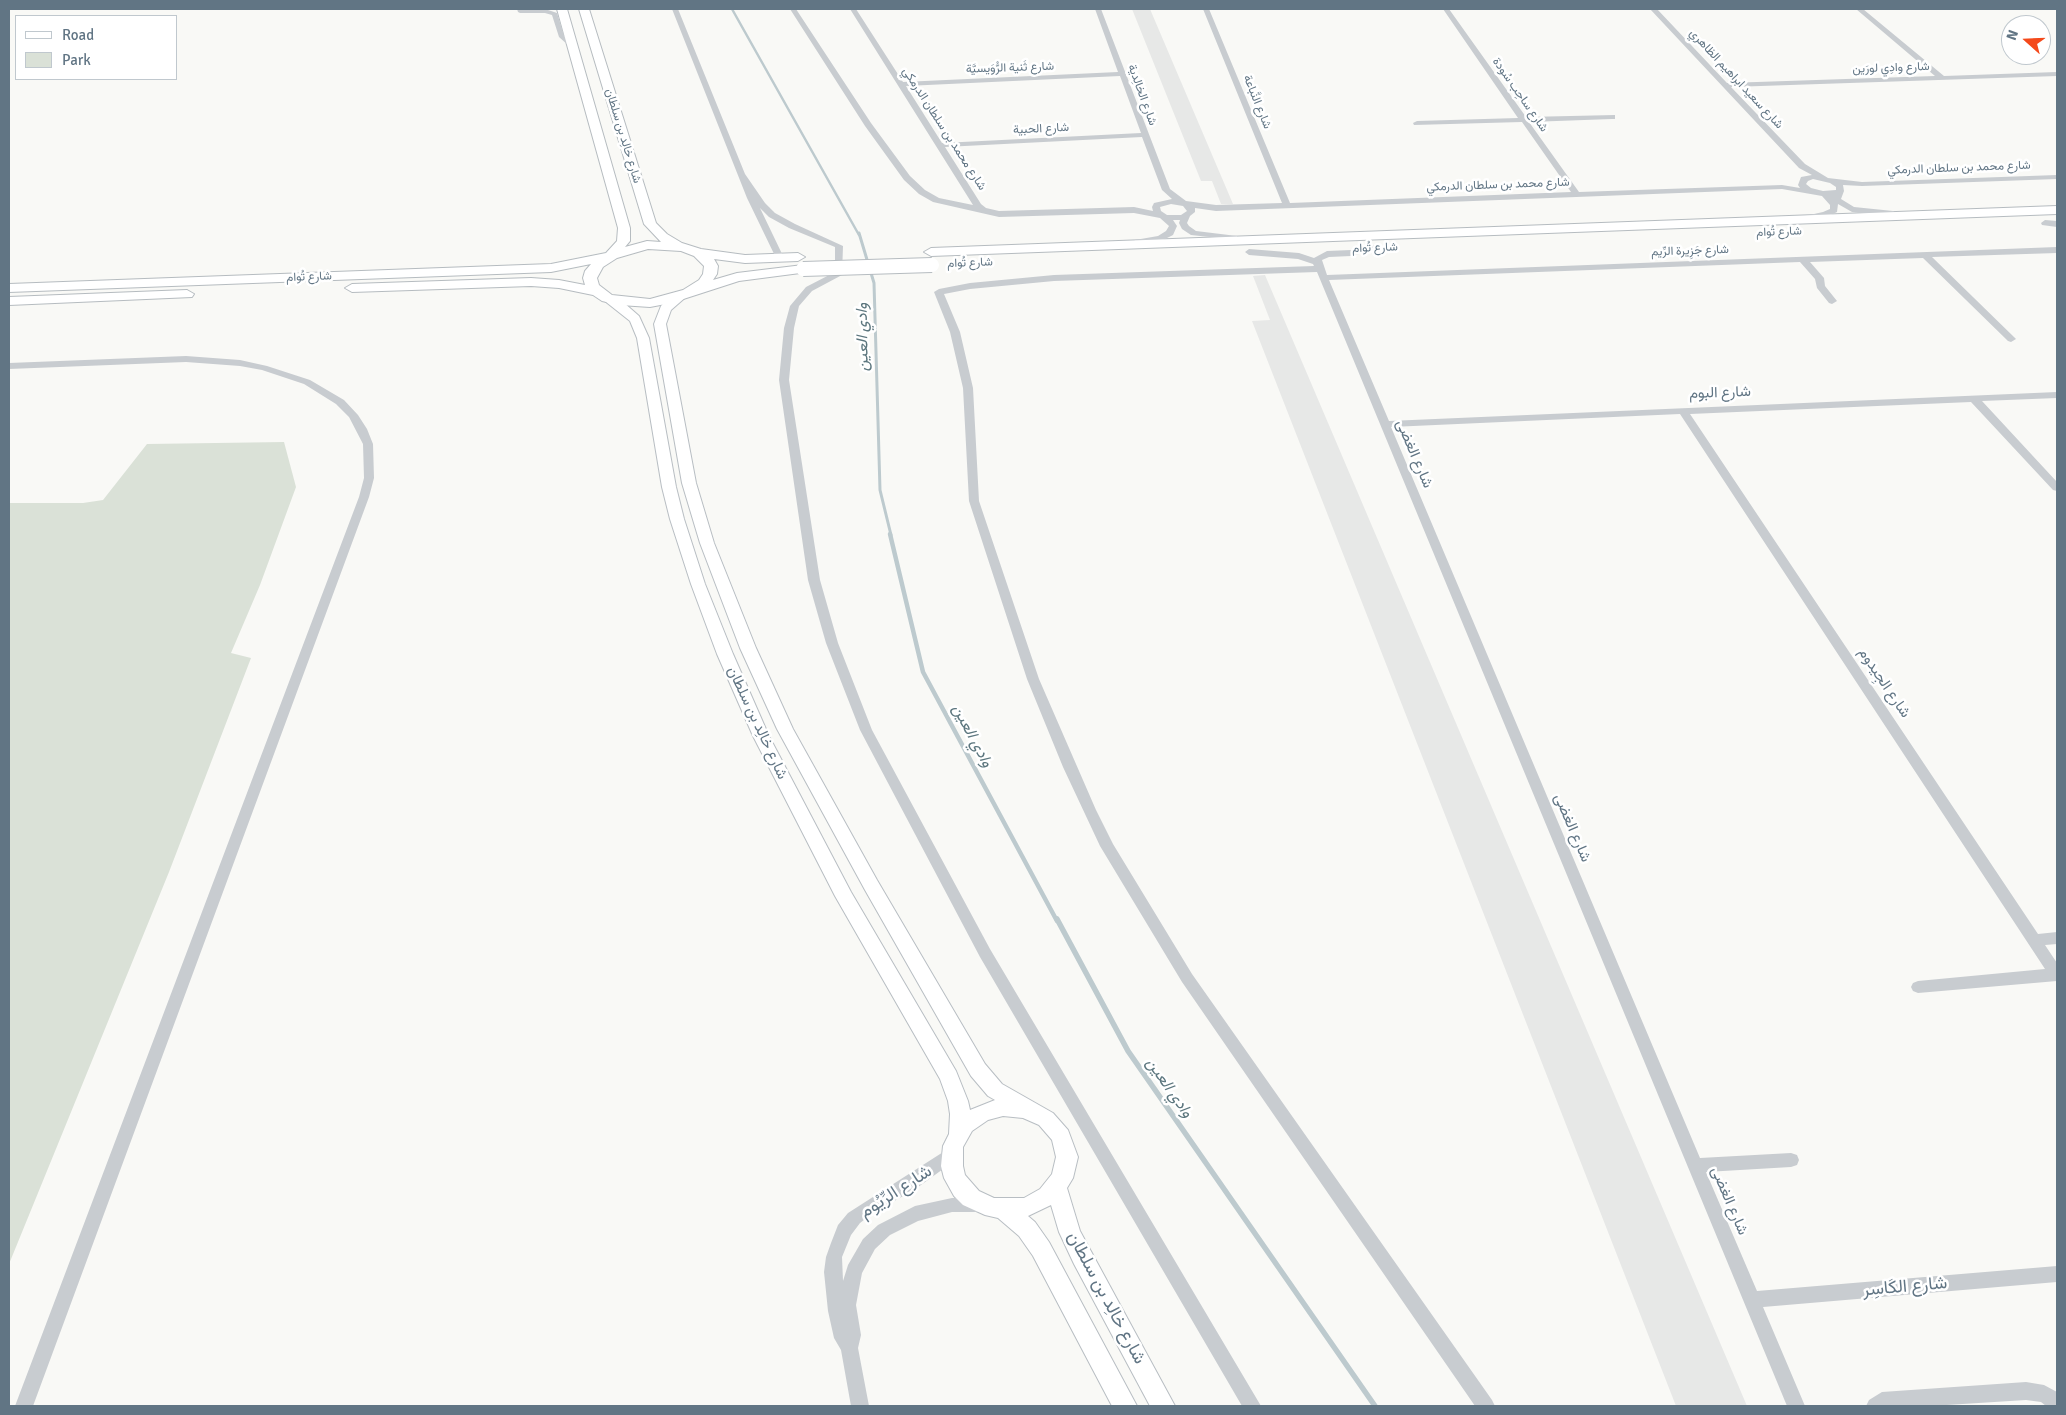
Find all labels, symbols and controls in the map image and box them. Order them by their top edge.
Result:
legend [15,15,178,80]
north arrow [2001,15,2051,65]
text: Road [62,26,94,44]
street label: شارع سعيد ابراهيم الظاهري [1686,26,1786,132]
text: N [2003,28,2022,43]
text: Park [62,51,91,69]
street label: شارع ساحِب سُودة [1489,55,1551,135]
street label: شارع ثَنية الرُّوَيسيَّة [966,59,1054,77]
street label: شارع وادِي لورَين [1852,59,1930,77]
street label: شارع الخالِدية [1124,62,1160,128]
street label: شارع محمد بن سلطان الدرمكي [899,65,989,193]
street label: شارع النَّباعة [1240,73,1274,131]
street label: شارع خالِد بن سلطان [602,87,644,185]
street label: شارع الحبية [1013,120,1069,138]
street label: شارع محمد بن سلطان الدرمكي [1887,158,2031,178]
street label: شارع محمد بن سلطان الدرمكي [1426,175,1570,195]
street label: شارع تُوام [1756,224,1802,240]
street label: شارع تُوام [1352,240,1398,256]
street label: شارع جَزِيرة الرِّيم [1651,242,1729,260]
street label: شارع تُوام [947,255,993,271]
street label: شارع تُوام [286,269,332,285]
water label: وادي العين [853,303,873,371]
street label: شارع البوم [1689,383,1751,403]
street label: شارع الغضى [1392,417,1436,491]
street label: شارع الجِيدوم [1854,645,1914,721]
street label: شارع خالِد بن سلطان [723,664,791,782]
water label: وادي العين [947,701,997,771]
street label: شارع الغضى [1550,791,1594,865]
water label: وادي العين [1141,1054,1197,1122]
street label: شارع الرِّيُوم [856,1161,936,1223]
street label: شارع الغضى [1707,1164,1751,1238]
street label: شارع خالِد بن سلطان [1062,1228,1150,1368]
street label: شارع الكَاسِر [1862,1273,1948,1301]

